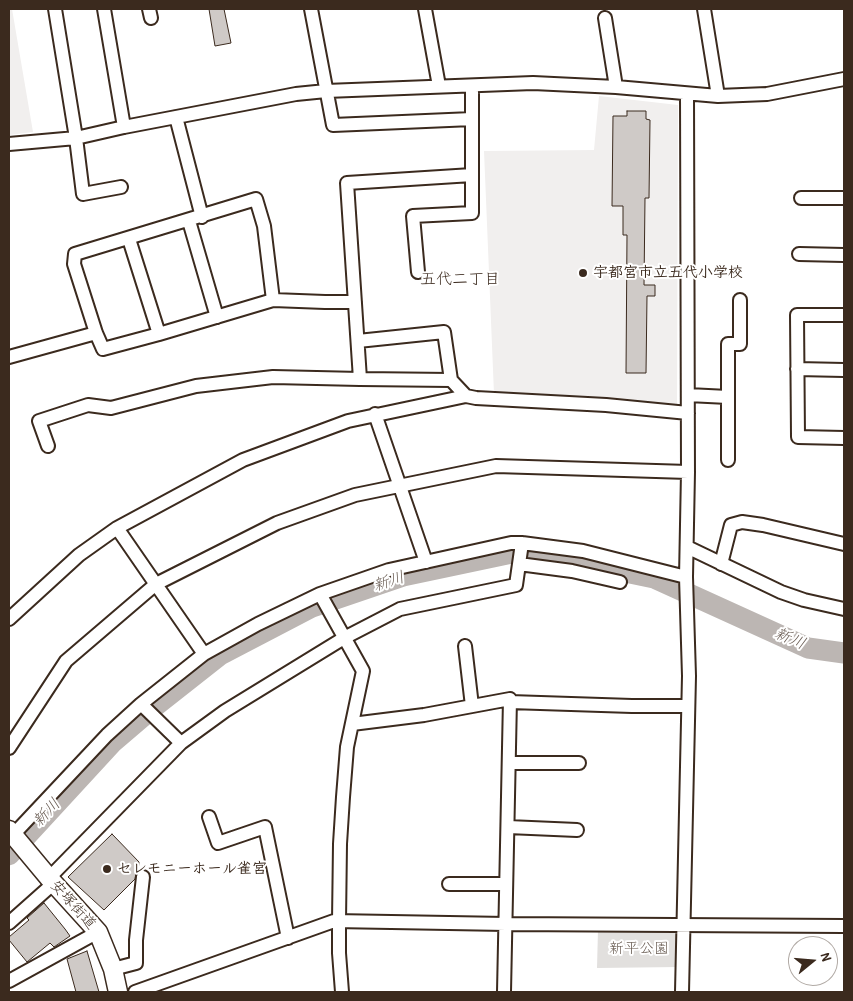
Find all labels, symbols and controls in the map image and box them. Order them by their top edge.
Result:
place label: 宇都宮市立五代小学校 [593,264,743,282]
marker: 宇都宮市立五代小学校 [577,267,589,279]
district label: 五代二丁目 [420,270,500,290]
water label: 新川 [371,568,407,596]
water label: 新川 [772,624,808,654]
water label: 新川 [29,795,65,831]
place label: セレモニーホール雀宮 [117,860,267,878]
marker: セレモニーホール雀宮 [101,863,113,875]
street label: 安塚街道 [46,877,100,933]
north arrow [788,936,838,986]
park label: 新平公園 [609,940,669,958]
text: N [817,950,837,963]

